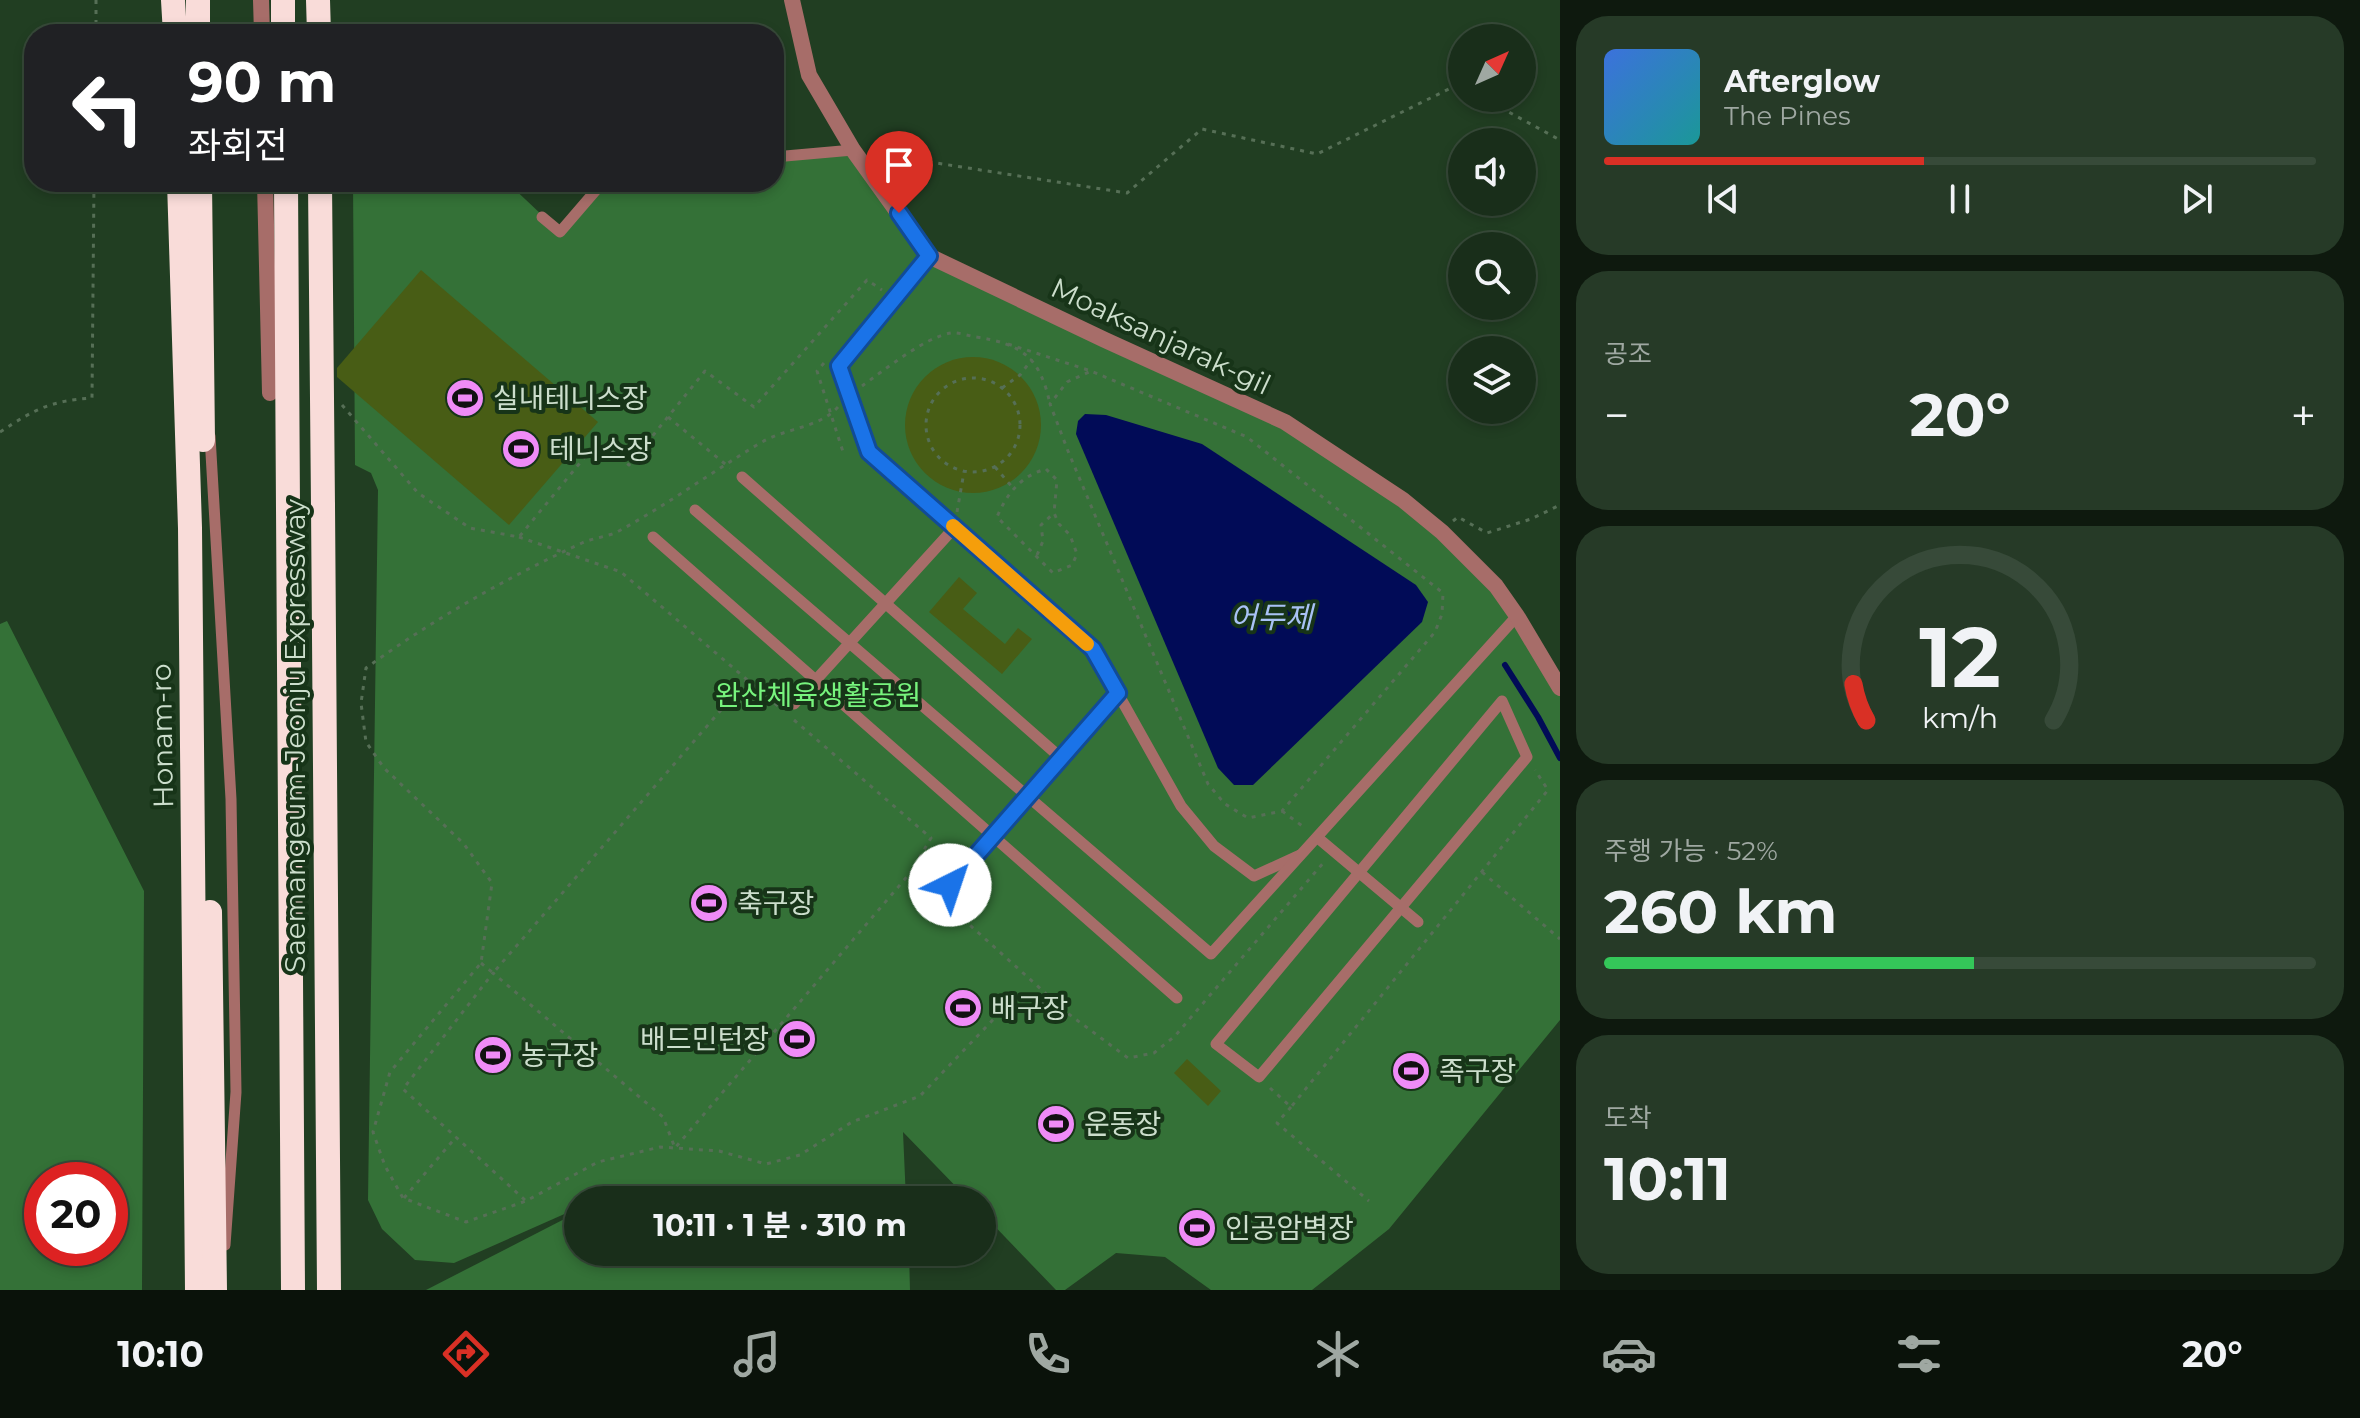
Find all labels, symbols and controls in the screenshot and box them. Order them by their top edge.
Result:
north arrow [1448,24,1536,112]
map controls [1448,24,1536,424]
text: 90 m [188,48,336,116]
icon: left [56,56,160,160]
text: Afterglow [1724,63,1880,100]
text: The Pines [1724,100,1851,132]
text: 좌회전 [188,123,287,167]
button: sound [1448,128,1536,216]
pin [865,131,933,213]
icon: arrive [877,143,921,187]
icon: previous [1701,177,1745,221]
icon: pause [1938,177,1982,221]
icon: next [2175,177,2219,221]
button: search [1448,232,1536,320]
street label: Moaksanjarak-gil [1046,270,1276,402]
button: layers [1448,336,1536,424]
text: 공조 [1604,338,1652,370]
sports icon: 실내테니스장 [444,377,486,419]
text: 20° [1909,378,2011,451]
place label: 실내테니스장 [493,381,648,415]
text: − [1604,388,1629,442]
text: + [2291,388,2316,442]
sports icon: 테니스장 [500,428,542,470]
place label: 테니스장 [549,432,652,466]
street label: Saemangeum-Jeonju Expressway [278,498,312,973]
water label: 어두제 [1230,599,1316,636]
text: 12 [1919,606,2001,708]
street label: Honam-ro [144,663,180,809]
park label: 완산체육생활공원 [715,678,921,712]
text: km/h [1922,700,1998,735]
text: 주행 가능 · 52% [1604,835,1778,867]
position arrow [908,843,992,927]
text: 260 km [1604,875,1837,948]
sports icon: 축구장 [688,882,730,924]
place label: 축구장 [737,886,814,920]
sports icon: 배구장 [942,987,984,1029]
place label: 배구장 [991,991,1068,1025]
sports icon: 배드민턴장 [776,1018,818,1060]
place label: 배드민턴장 [640,1022,769,1056]
sports icon: 농구장 [472,1034,514,1076]
place label: 농구장 [521,1038,598,1072]
sports icon: 족구장 [1390,1050,1432,1092]
place label: 족구장 [1439,1054,1516,1088]
text: 도착 [1604,1102,1652,1134]
sports icon: 운동장 [1035,1103,1077,1145]
place label: 운동장 [1084,1107,1161,1141]
text: 10:11 [1604,1142,1731,1215]
speed limit sign: 20 [24,1162,128,1266]
text: 10:11 · 1 분 · 310 m [653,1207,907,1244]
sports icon: 인공암벽장 [1176,1207,1218,1249]
place label: 인공암벽장 [1225,1211,1354,1245]
icon: directions [438,1326,494,1382]
icon: music [729,1326,785,1382]
icon: phone [1020,1326,1076,1382]
icon: climate [1310,1326,1366,1382]
icon: car [1601,1326,1657,1382]
icon: filters [1891,1326,1947,1382]
text: 10:10 [117,1332,204,1376]
text: 20° [2182,1332,2243,1376]

